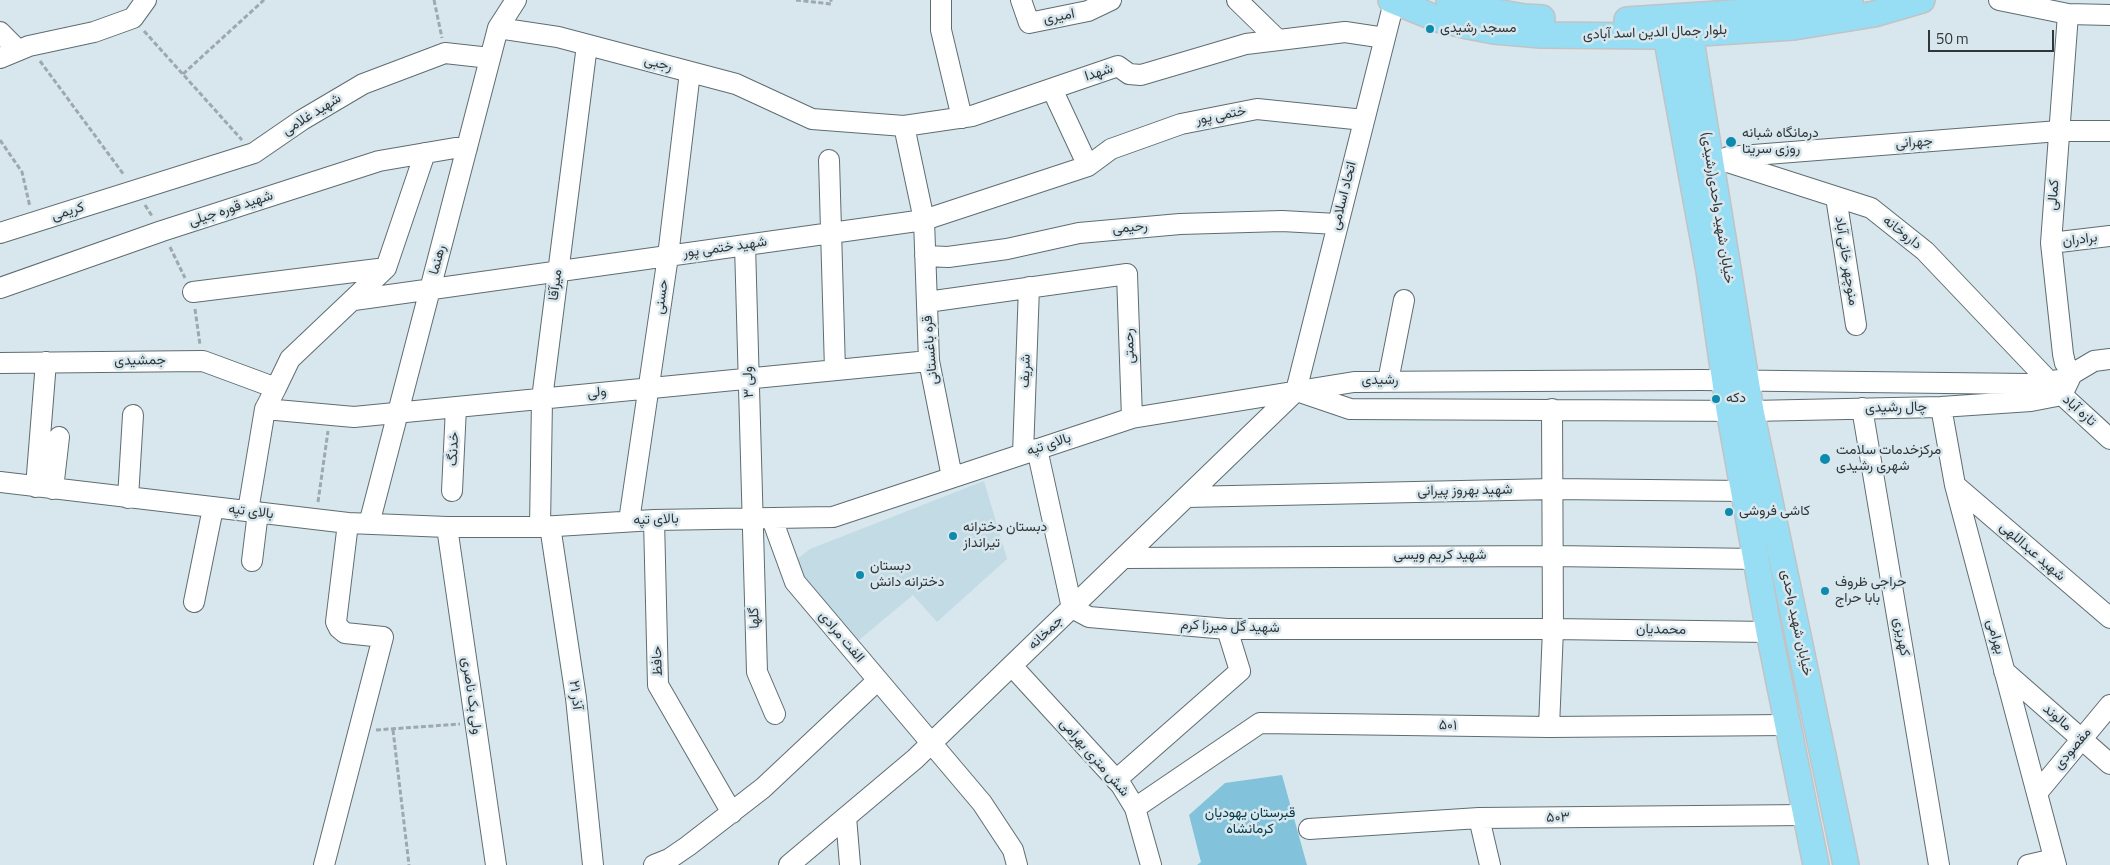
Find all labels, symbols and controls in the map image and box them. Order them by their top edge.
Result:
street label: امیری [1042,6,1076,28]
scale bar [1930,20,2056,52]
place label: مسجد رشیدی [1440,21,1516,37]
street label: بلوار جمال الدین اسد آبادی [1583,22,1727,44]
marker: مسجد رشیدی [1424,23,1436,35]
text: 50 m [1936,27,1969,50]
street label: رجبی [642,52,674,76]
street label: شهدا [1083,61,1115,85]
street label: شهید غلامی [279,90,345,140]
street label: ختمی پور [1194,103,1248,129]
place label: درمانگاه شبانه روزی سریتا [1742,126,1819,158]
street label: خیابان شهید واحدی(رشیدی) [1697,131,1737,285]
street label: جهرانی [1895,133,1933,153]
marker: درمانگاه شبانه روزی سریتا [1724,135,1738,149]
street label: اتحاد اسلامی [1327,160,1361,232]
street label: کمالی [2045,179,2063,211]
street label: شهید قوره جیلی [187,187,275,231]
street label: کریمی [50,199,86,225]
street label: داروخانه [1879,213,1925,253]
street label: منوچهر خانی آباد [1831,215,1861,307]
street label: رحیمی [1112,218,1148,238]
street label: برادران [2062,230,2098,250]
street label: شهید ختمی پور [682,234,768,262]
street label: رهنما [426,243,450,277]
street label: میرآقا [546,268,566,302]
street label: حسنی [651,279,673,315]
street label: قره باغستانی [920,315,942,385]
street label: رحمتی [1121,328,1139,364]
street label: جمشیدی [114,352,166,370]
street label: شریف [1017,354,1035,388]
street label: ولی ۳ [740,366,758,398]
street label: رشیدی [1361,373,1399,389]
street label: ولی [587,384,607,402]
place label: دکه [1726,391,1746,407]
street label: تازه آباد [2059,392,2099,430]
marker: دکه [1710,393,1722,405]
street label: چال رشیدی [1865,399,1927,417]
street label: بالای تپه [1025,430,1073,460]
street label: خدنگ [445,432,463,466]
place label: مرکزخدمات سلامت شهری رشیدی [1836,443,1941,476]
marker: مرکزخدمات سلامت شهری رشیدی [1818,452,1832,466]
street label: شهید بهروز پیرانی [1417,482,1513,500]
street label: بالای تپه [227,501,275,523]
place label: کاشی فروشی [1739,504,1810,520]
marker: کاشی فروشی [1723,506,1735,518]
street label: بالای تپه [633,511,679,529]
street label: شهید عبداللهی [1996,519,2068,585]
place label: دبستان دخترانه تیرانداز [963,520,1047,552]
marker: دبستان دخترانه تیرانداز [947,530,959,542]
street label: شهید کریم ویسی [1393,548,1487,564]
place label: دبستان دخترانه دانش [870,559,944,592]
street label: خیابان شهید واحدی [1777,568,1815,678]
marker: دبستان دخترانه دانش [854,569,866,581]
place label: حراجی ظروف بابا حراج [1835,575,1906,608]
marker: حراجی ظروف بابا حراج [1819,585,1831,597]
street label: گلها [746,607,764,629]
street label: الفت مرادی [815,608,867,666]
street label: جمخانه [1025,612,1067,654]
street label: کهریزی [1889,616,1913,658]
street label: شهید گل میرزا کرم [1180,617,1280,637]
street label: بهرامی [1982,618,2008,656]
street label: محمدیان [1636,621,1686,639]
street label: حافظ [649,646,667,676]
street label: ولی بک ناصری [457,656,485,736]
street label: ۲۱ آذر [565,679,585,711]
street label: مالوند [2039,701,2075,735]
street label: شش متری بهرامی [1056,716,1132,800]
street label: ۵۰۱ [1439,717,1457,735]
street label: مقصودی [2051,725,2095,773]
park label: قبرستان یهودیان کرمانشاه [1205,806,1295,839]
street label: ۵۰۳ [1546,809,1570,827]

